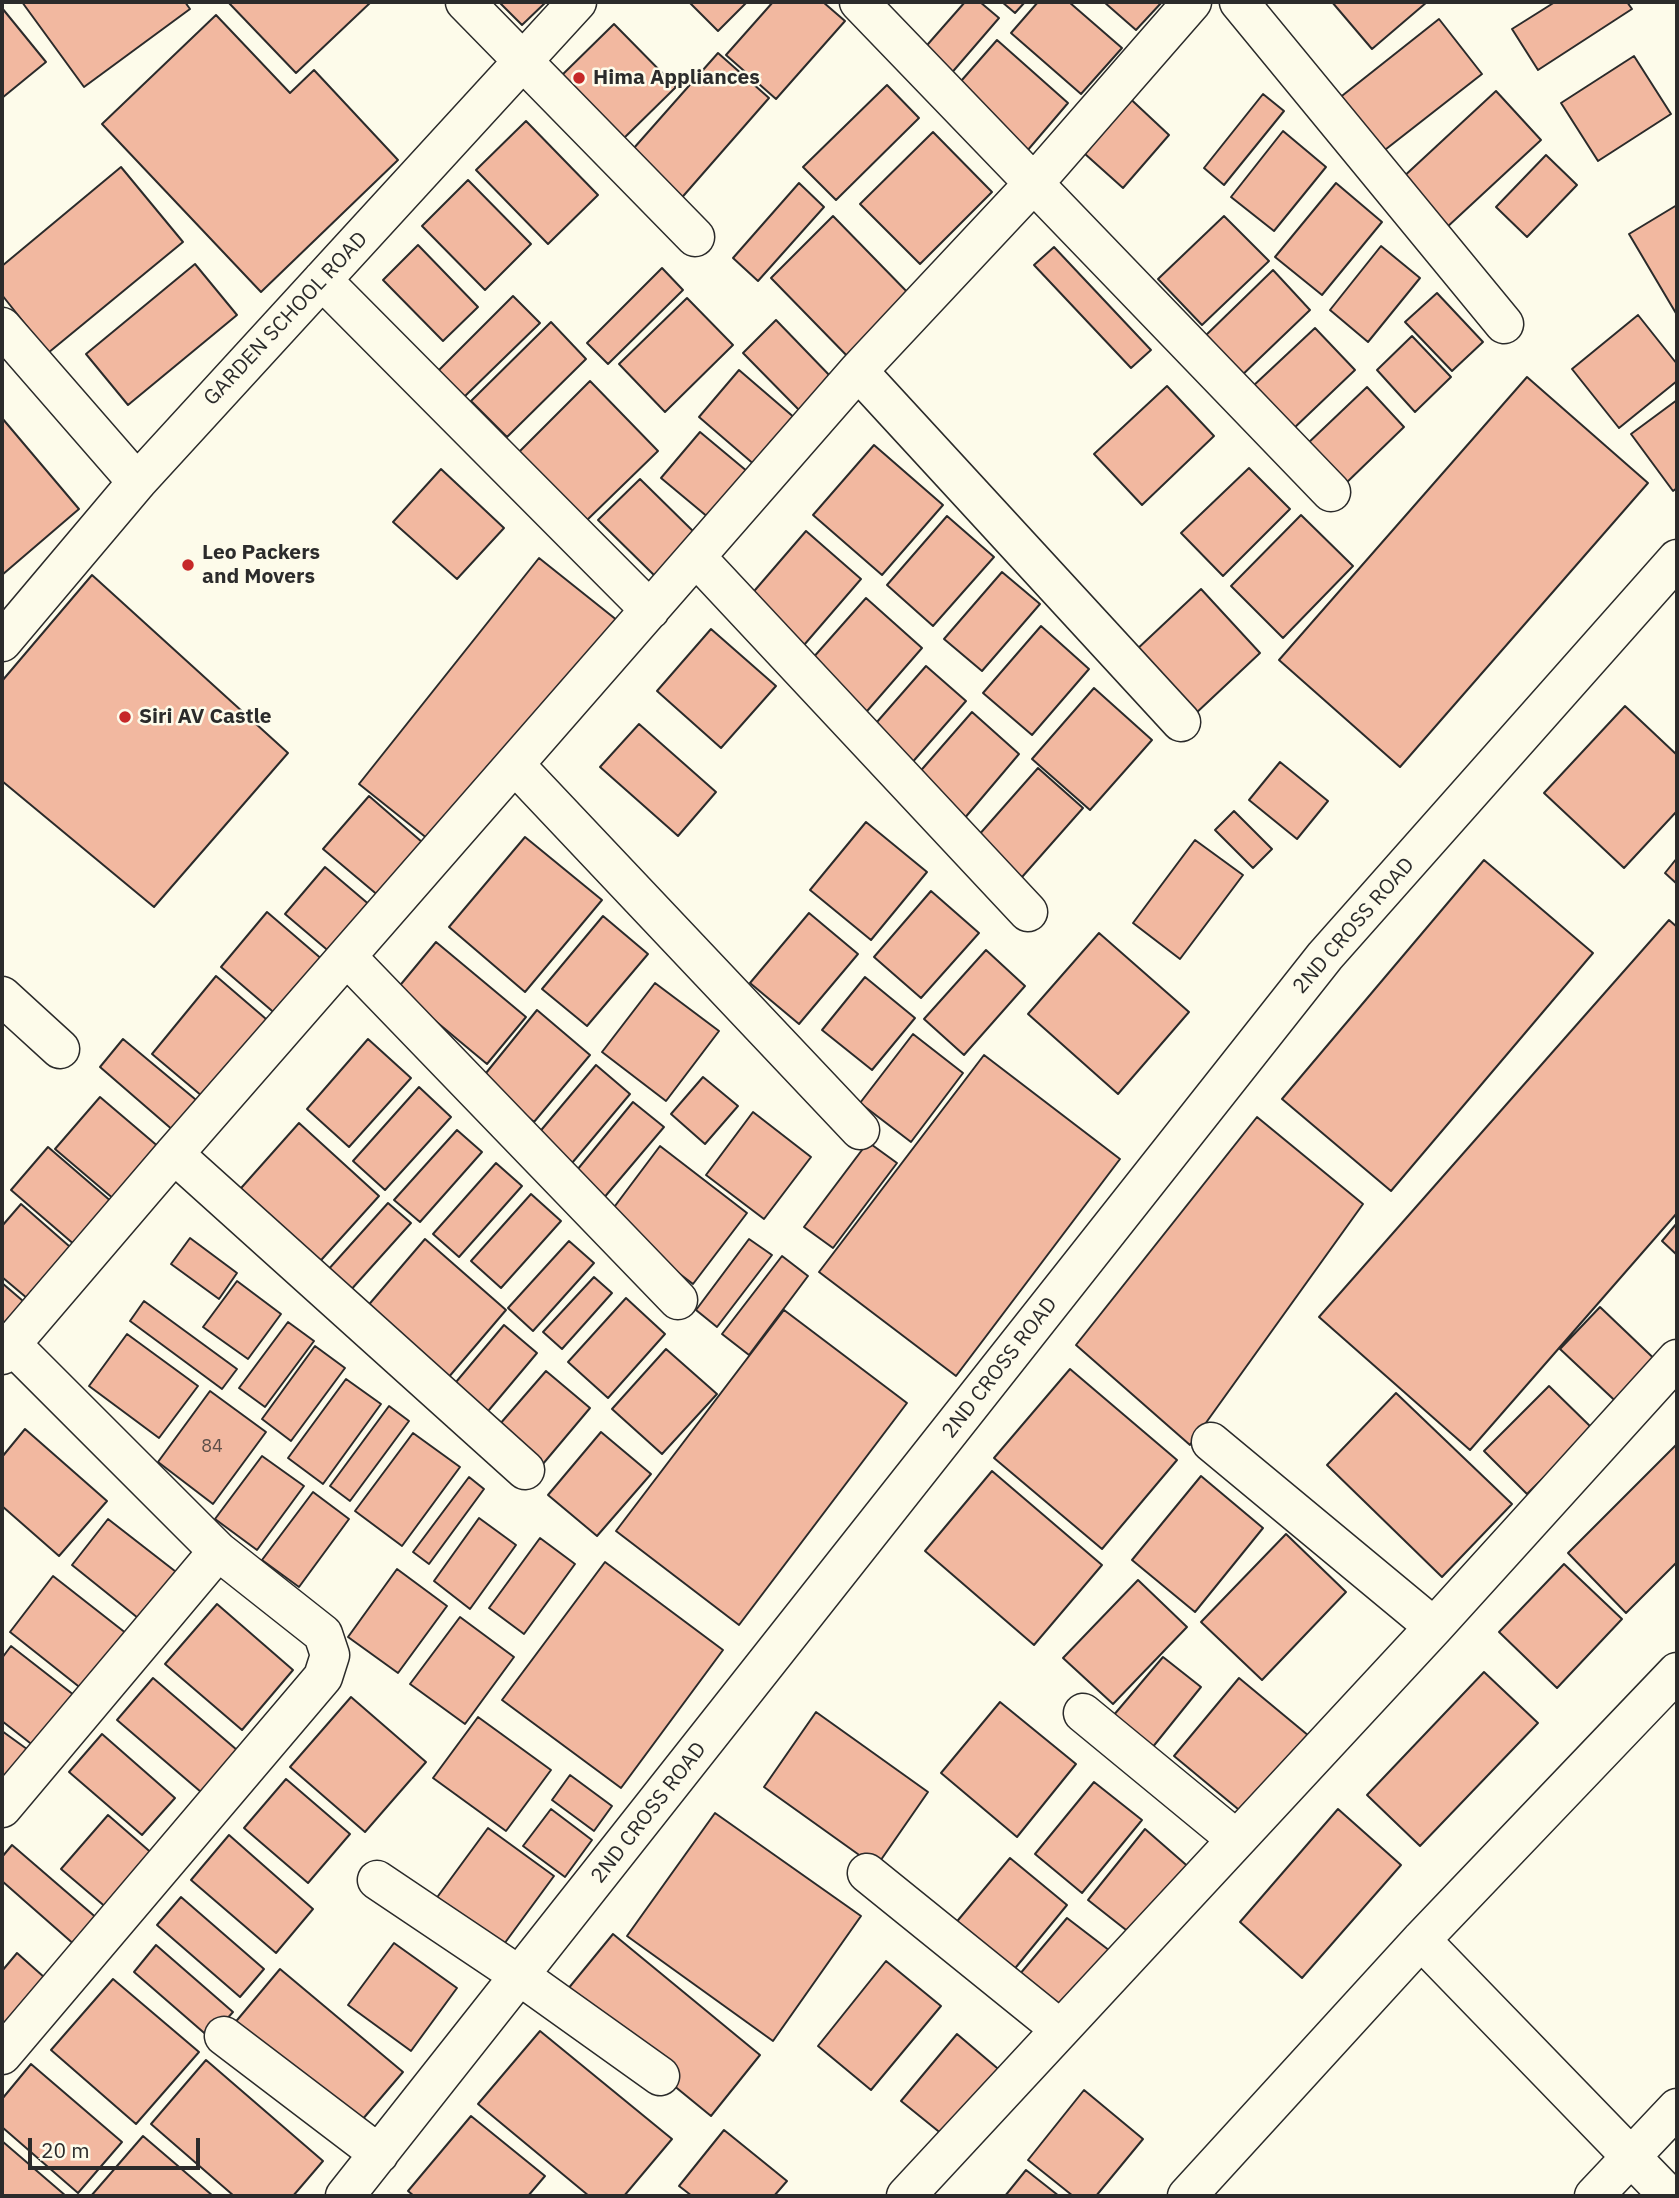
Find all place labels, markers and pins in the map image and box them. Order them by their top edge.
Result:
place label: Hima Appliances [593,65,760,91]
marker: Hima Appliances [571,70,587,86]
place label: Leo Packers and Movers [202,540,320,590]
marker: Leo Packers and Movers [180,557,196,573]
place label: Siri AV Castle [139,704,272,730]
marker: Siri AV Castle [117,709,133,725]

